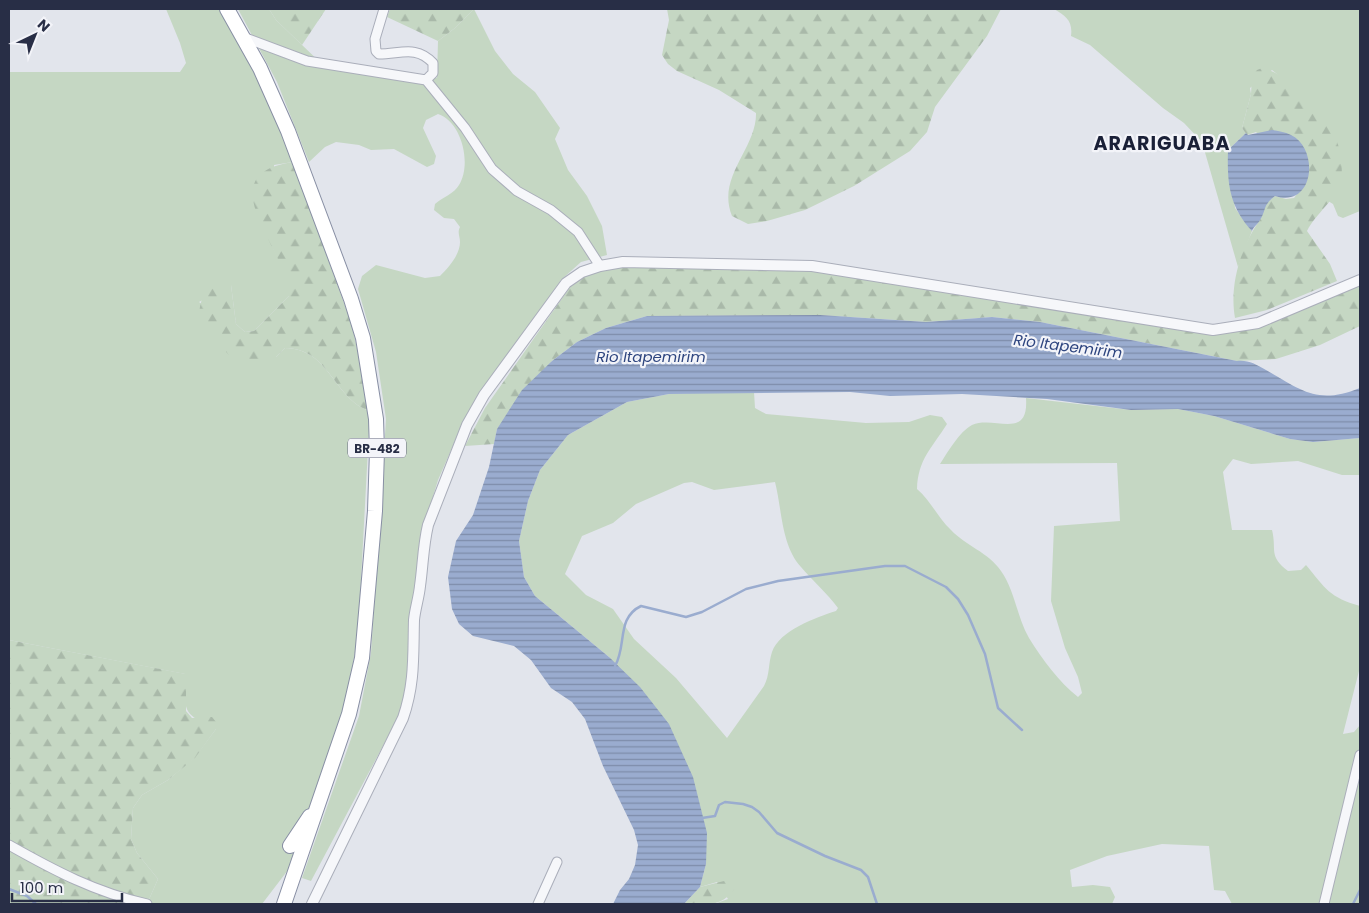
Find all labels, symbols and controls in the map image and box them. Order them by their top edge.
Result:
north arrow [10,10,60,60]
text: N [33,15,55,36]
district label: ARARIGUABA [1094,130,1230,157]
water label: Rio Itapemirim [1012,329,1124,363]
water label: Rio Itapemirim [596,346,706,367]
road number: BR-482 [348,438,406,458]
scale bar [12,870,122,902]
text: 100 m [20,877,63,898]

